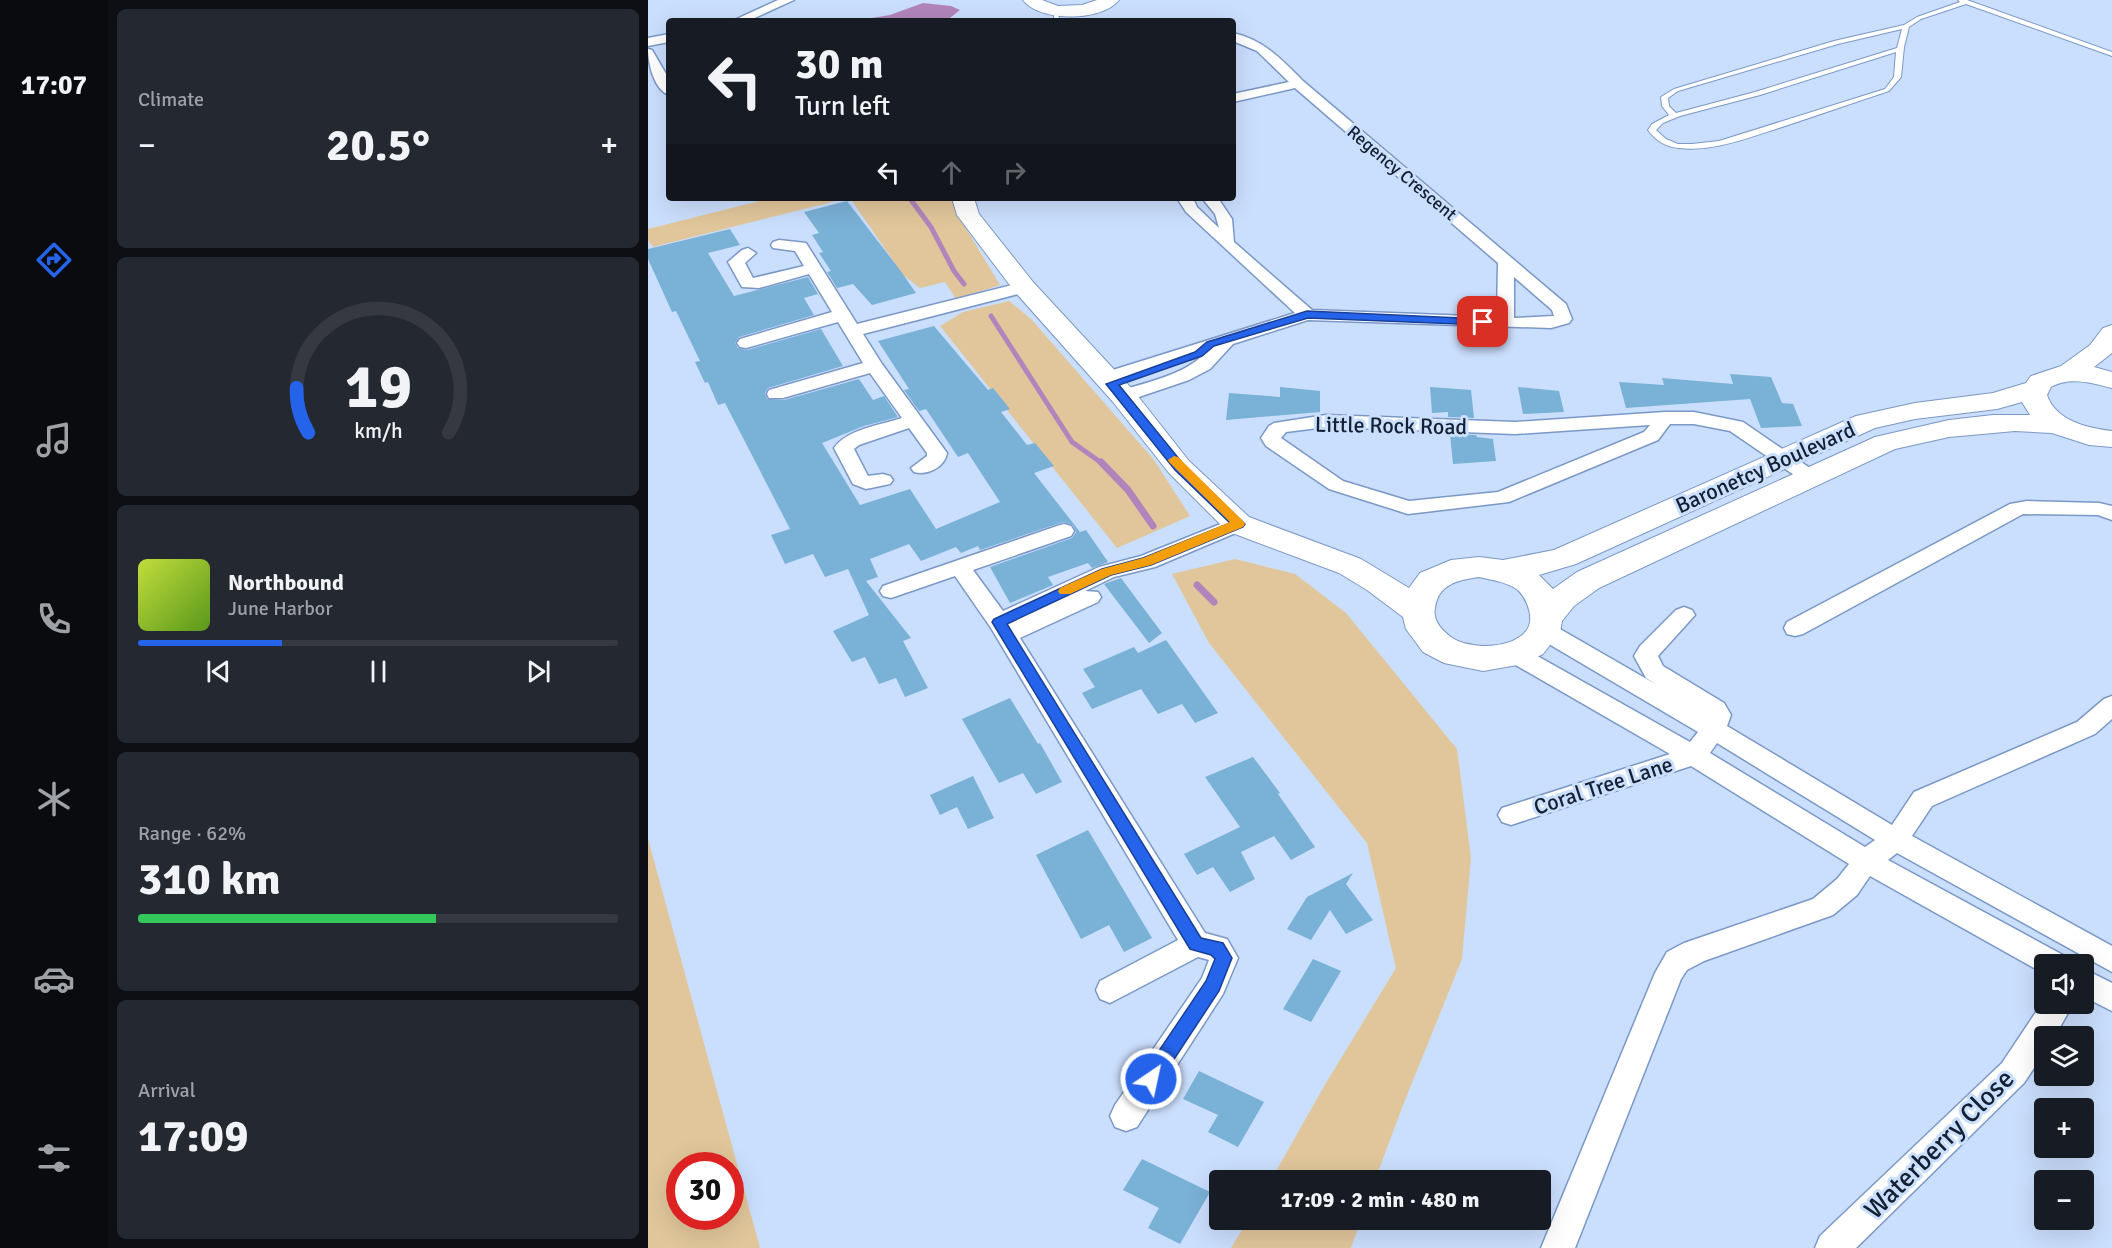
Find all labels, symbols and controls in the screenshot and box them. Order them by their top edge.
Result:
text: 30 m [795,39,884,90]
icon: left [696,42,774,120]
text: 17:07 [21,69,87,102]
text: Climate [138,87,204,112]
text: Turn left [795,90,890,123]
text: 20.5° [326,118,430,173]
street label: Regency Crescent [1343,121,1461,225]
text: − [138,125,156,166]
text: + [600,125,618,166]
icon: left [872,156,905,189]
icon: ahead [935,156,968,189]
icon: right [998,156,1031,189]
icon: directions [33,239,75,281]
pin [1457,296,1508,347]
icon: arrive [1466,305,1499,338]
text: 19 [344,348,412,425]
street label: Little Rock Road [1315,411,1467,440]
street label: Baronetcy Boulevard [1671,416,1859,519]
icon: music [33,419,75,461]
text: km/h [354,419,402,445]
text: Northbound [228,569,344,596]
text: June Harbor [228,596,333,621]
icon: phone [33,598,75,640]
icon: previous [202,655,235,688]
icon: pause [362,655,395,688]
icon: next [522,655,555,688]
street label: Coral Tree Lane [1530,750,1676,821]
icon: climate [33,778,75,820]
text: Range · 62% [138,821,246,846]
text: 310 km [138,852,281,907]
map controls [2034,954,2094,1230]
button: sound [2034,954,2094,1014]
icon: car [33,958,75,1000]
button: layers [2034,1026,2094,1086]
position arrow [1119,1047,1183,1111]
street label: Waterberry Close [1858,1063,2021,1226]
text: Arrival [138,1078,196,1103]
button: + [2034,1098,2094,1158]
text: 17:09 [138,1109,248,1164]
icon: filters [33,1137,75,1179]
speed limit sign: 30 [666,1152,744,1230]
button: − [2034,1170,2094,1230]
text: 17:09 · 2 min · 480 m [1280,1186,1480,1213]

